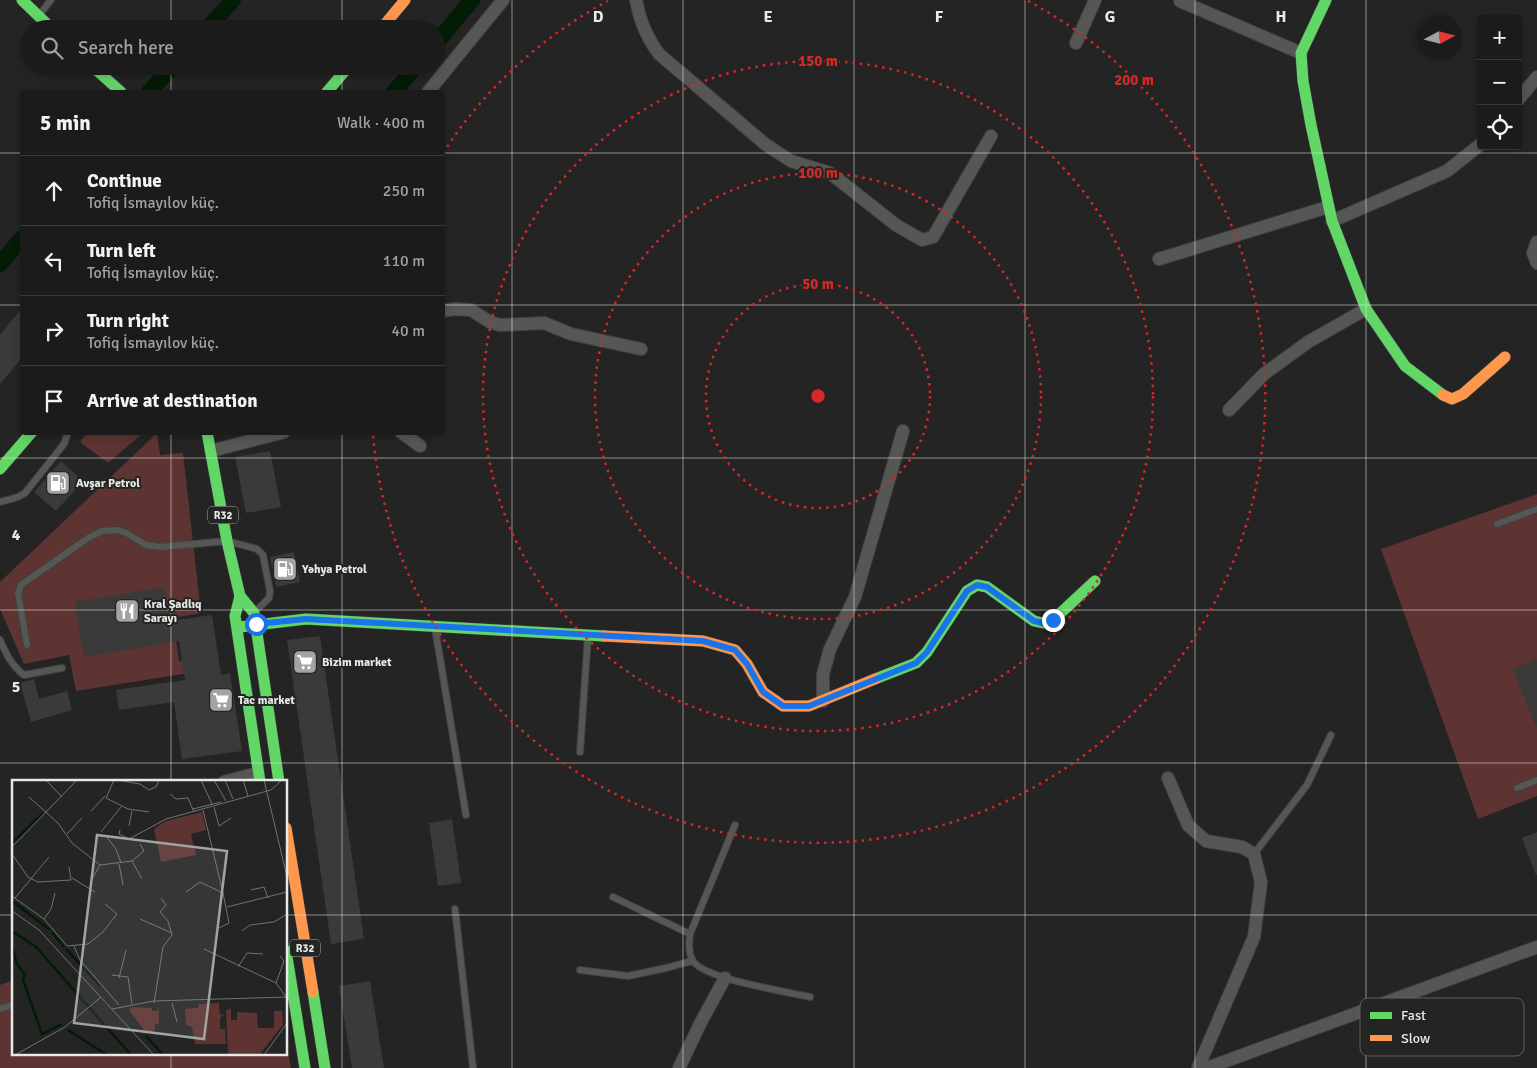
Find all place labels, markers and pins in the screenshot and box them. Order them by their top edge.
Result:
centre of rings [809,387,827,405]
fuel station icon: Avşar Petrol [45,470,71,496]
place label: Avşar Petrol [76,476,140,491]
fuel station icon: Yəhya Petrol [272,556,298,582]
place label: Yəhya Petrol [301,562,367,577]
place label: Kral Şadlıq Sarayı [144,597,202,626]
restaurant icon: Kral Şadlıq Sarayı [114,598,140,624]
supermarket icon: Bizim market [292,649,318,675]
place label: Bizim market [322,655,392,670]
supermarket icon: Tac market [208,687,234,713]
place label: Tac market [238,693,295,708]

